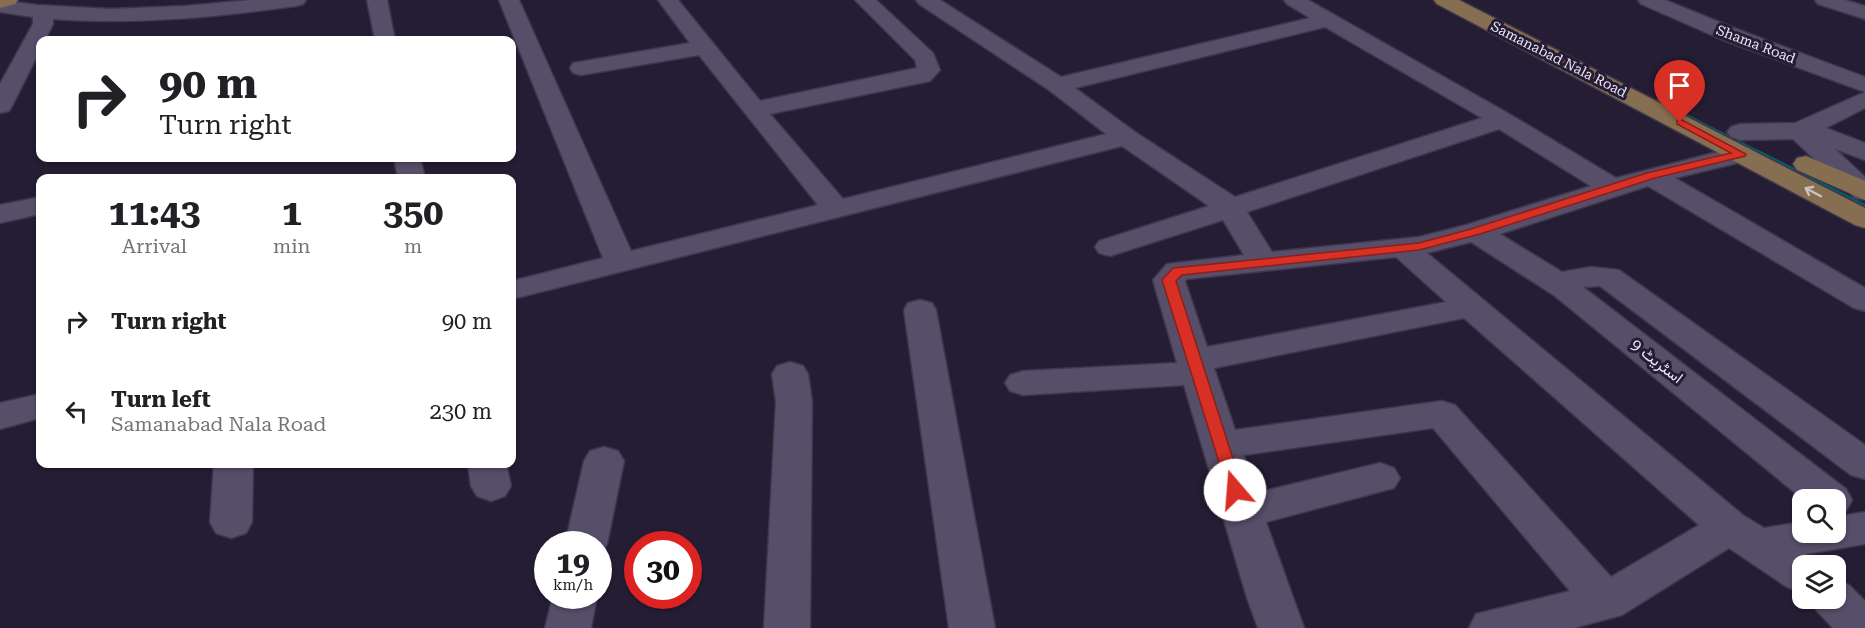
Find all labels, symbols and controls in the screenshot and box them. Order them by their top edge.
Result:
street label: Samanabad Nala Road [1488,18,1630,100]
street label: Shama Road [1714,22,1798,66]
text: 90 m [159,59,257,108]
icon: right [60,60,138,138]
pin [1654,60,1705,122]
icon: arrive [1663,69,1696,102]
text: Turn right [159,109,292,141]
one-way arrow [1805,186,1823,197]
text: 11:43 [109,192,200,234]
text: 1 [282,192,302,234]
text: 350 [383,192,443,234]
text: Arrival [122,234,187,258]
text: min [273,234,310,258]
text: m [404,234,422,258]
icon: right [60,305,93,338]
text: Turn right [111,309,226,334]
text: 90 m [442,309,492,334]
street label: اسٹریٹ 9 [1627,335,1687,388]
text: Turn left [111,387,211,412]
icon: left [60,395,93,428]
text: 230 m [429,399,492,424]
text: Samanabad Nala Road [111,412,326,436]
position arrow [1203,458,1267,522]
map controls [1792,489,1846,609]
button: search [1792,489,1846,543]
speed limit sign: 30 [624,531,702,609]
text: 19 [556,545,590,580]
button: layers [1792,555,1846,609]
text: km/h [553,576,593,594]

